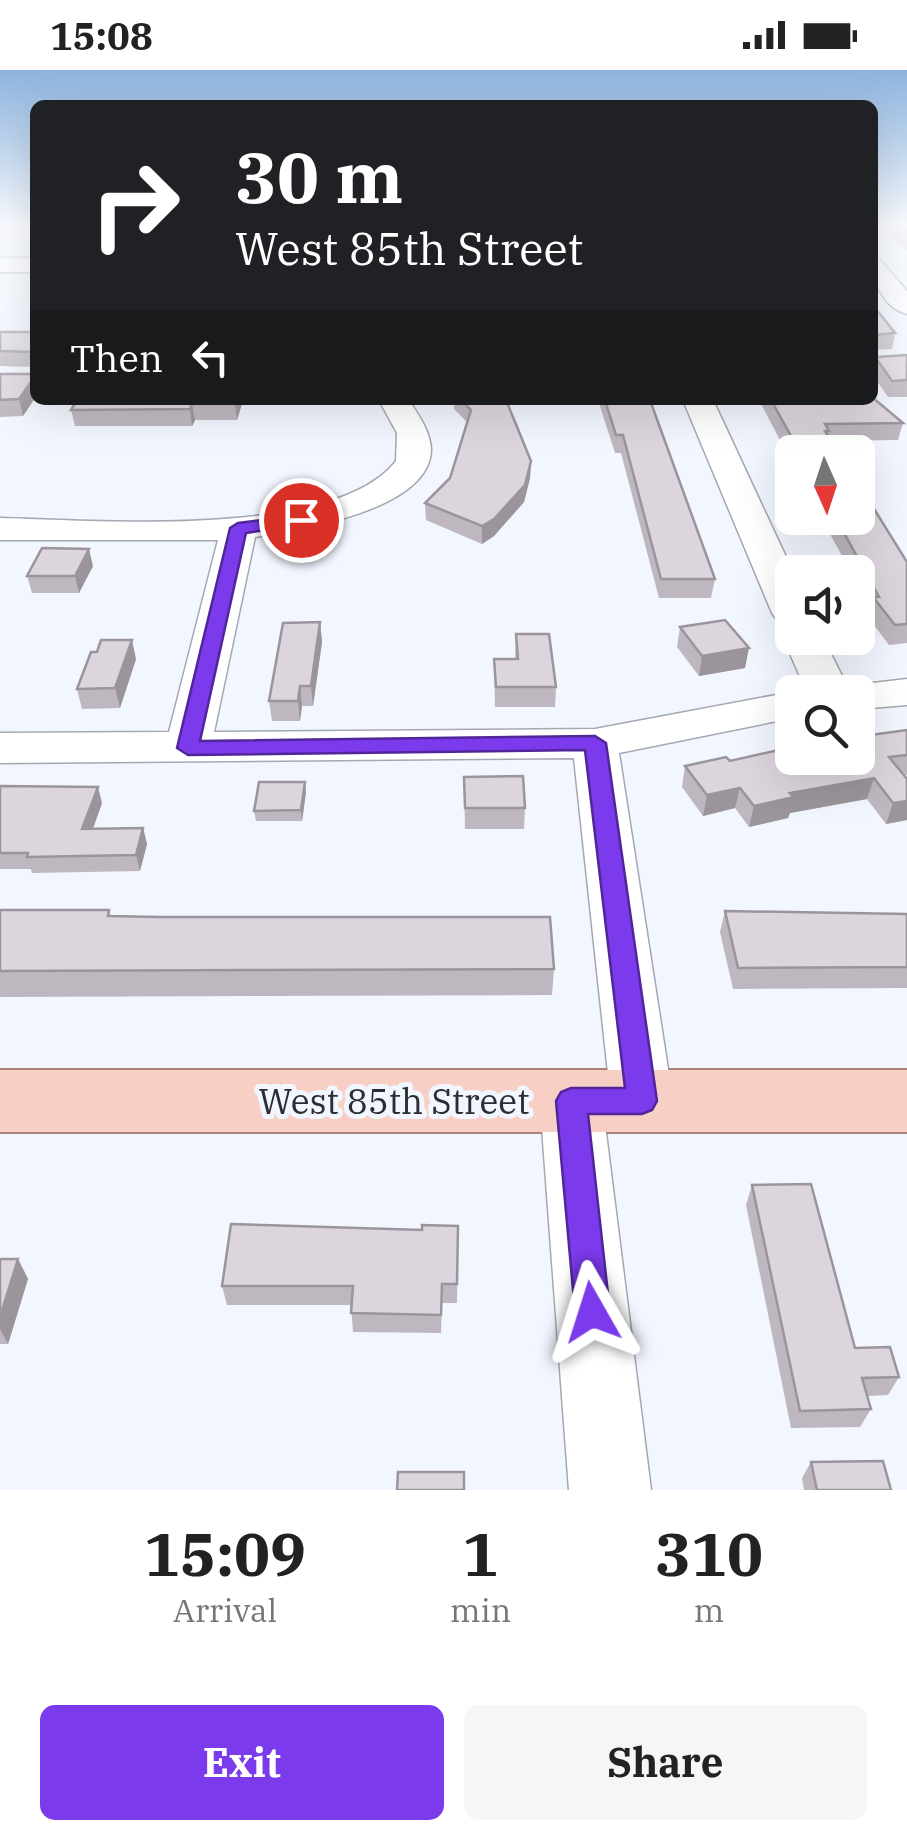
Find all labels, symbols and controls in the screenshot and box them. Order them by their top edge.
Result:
text: 15:08 [50,11,153,60]
text: 30 m [235,131,403,222]
icon: right [70,140,200,270]
text: West 85th Street [235,219,583,277]
icon: left [183,330,238,385]
text: Then [70,333,163,382]
north arrow [775,435,875,535]
map controls [775,435,875,775]
pin [259,478,344,563]
icon: arrive [274,493,329,548]
button: sound [775,555,875,655]
button: search [775,675,875,775]
street label: West 85th Street [258,1078,530,1124]
position arrow [540,1260,644,1364]
text: 15:09 [144,1514,306,1593]
text: 1 [463,1514,499,1593]
text: 310 [655,1514,763,1593]
text: Arrival [173,1589,277,1631]
text: min [450,1589,511,1631]
text: m [694,1589,724,1631]
button: Exit [40,1705,444,1820]
button: Share [464,1705,867,1820]

